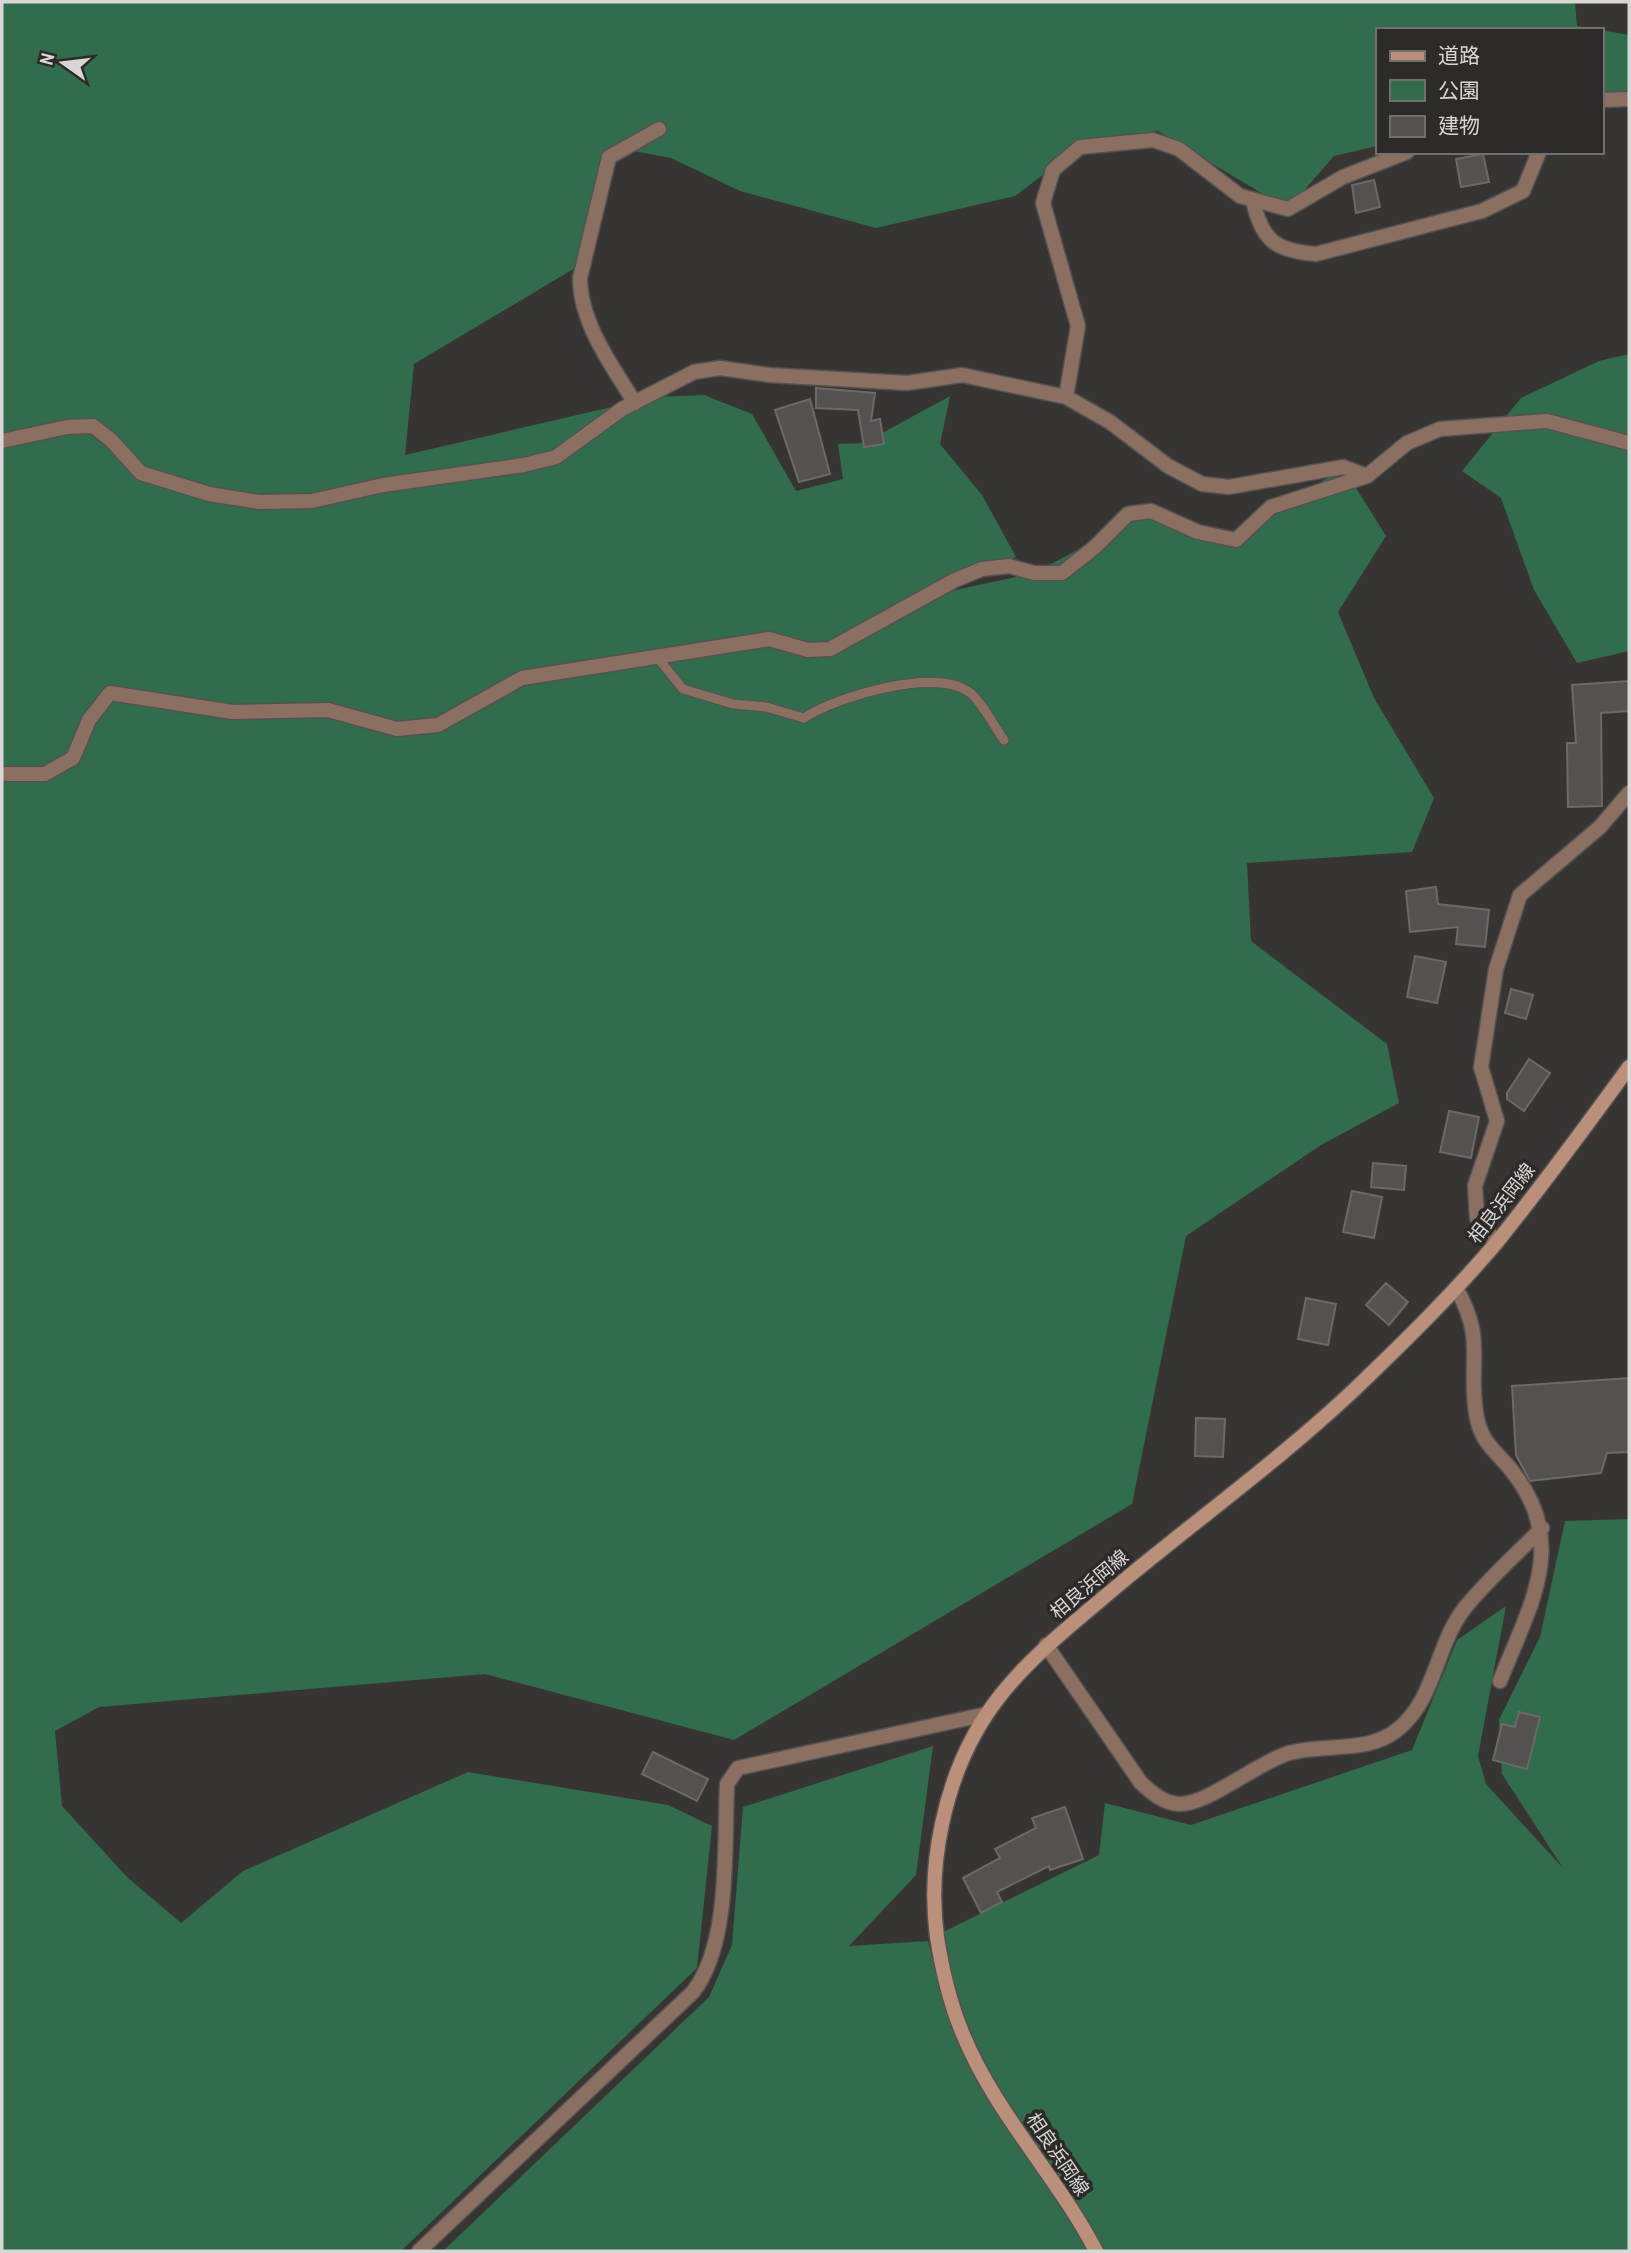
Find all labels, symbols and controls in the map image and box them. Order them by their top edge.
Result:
north arrow [28,28,98,98]
legend [1376,28,1603,154]
text: 道路 [1438,41,1480,70]
text: N [33,50,60,67]
text: 公園 [1438,76,1480,105]
text: 建物 [1438,111,1480,140]
street label: 相良浜岡線 [1462,1158,1540,1248]
street label: 相良浜岡線 [1044,1544,1134,1624]
street label: 相良浜岡線 [1021,2107,1095,2201]

